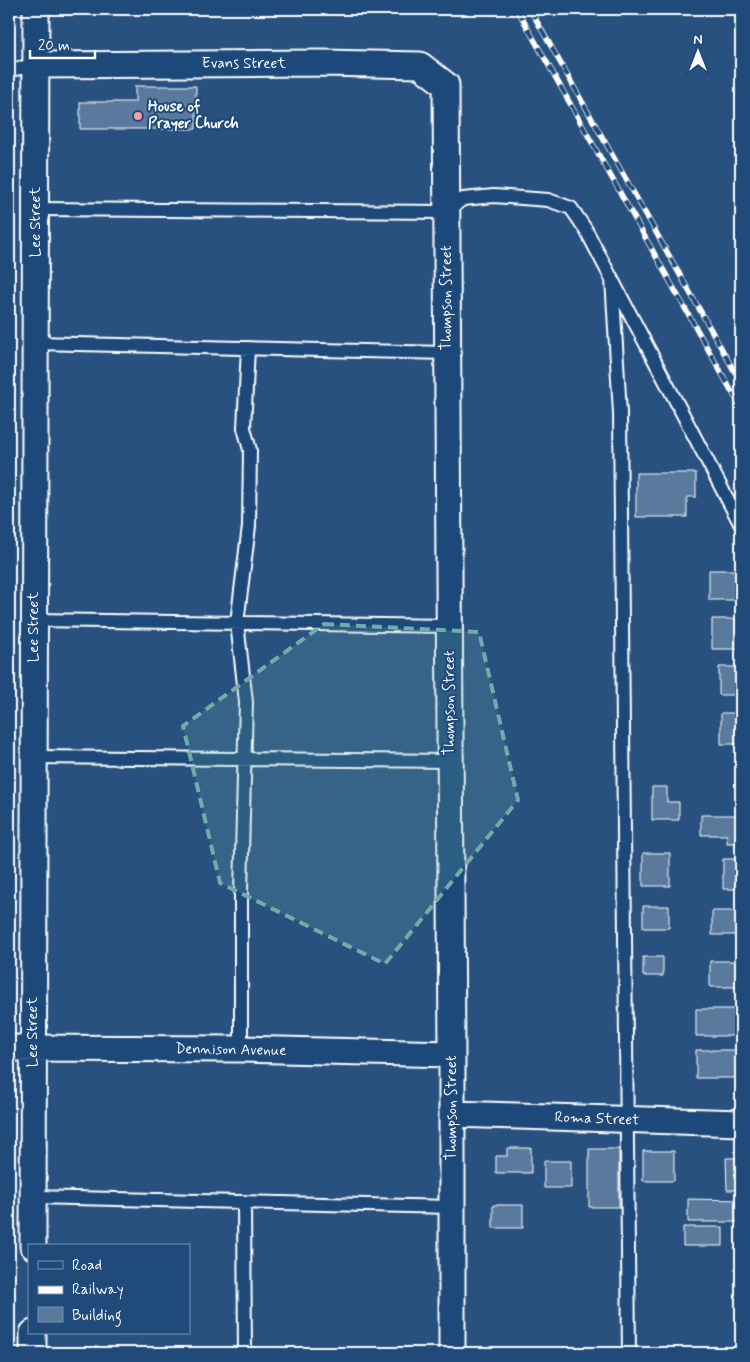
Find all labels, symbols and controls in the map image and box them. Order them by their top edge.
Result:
scale bar [30,28,95,60]
north arrow [672,28,722,78]
text: N [693,31,703,49]
text: 20 m [38,36,70,56]
street label: Evans Street [202,54,286,74]
place label: House of Prayer Church [148,97,239,134]
marker: House of Prayer Church [132,110,144,122]
street label: Lee Street [26,187,46,257]
street label: Thompson Street [437,245,457,350]
street label: Lee Street [24,592,44,662]
street label: Thompson Street [440,650,460,755]
street label: Lee Street [23,997,43,1067]
street label: Dennison Avenue [175,1039,287,1061]
street label: Thompson Street [442,1055,462,1160]
street label: Roma Street [554,1108,640,1130]
legend [28,1244,190,1334]
text: Road [72,1256,102,1276]
text: Railway [72,1280,124,1300]
text: Building [72,1306,122,1327]

